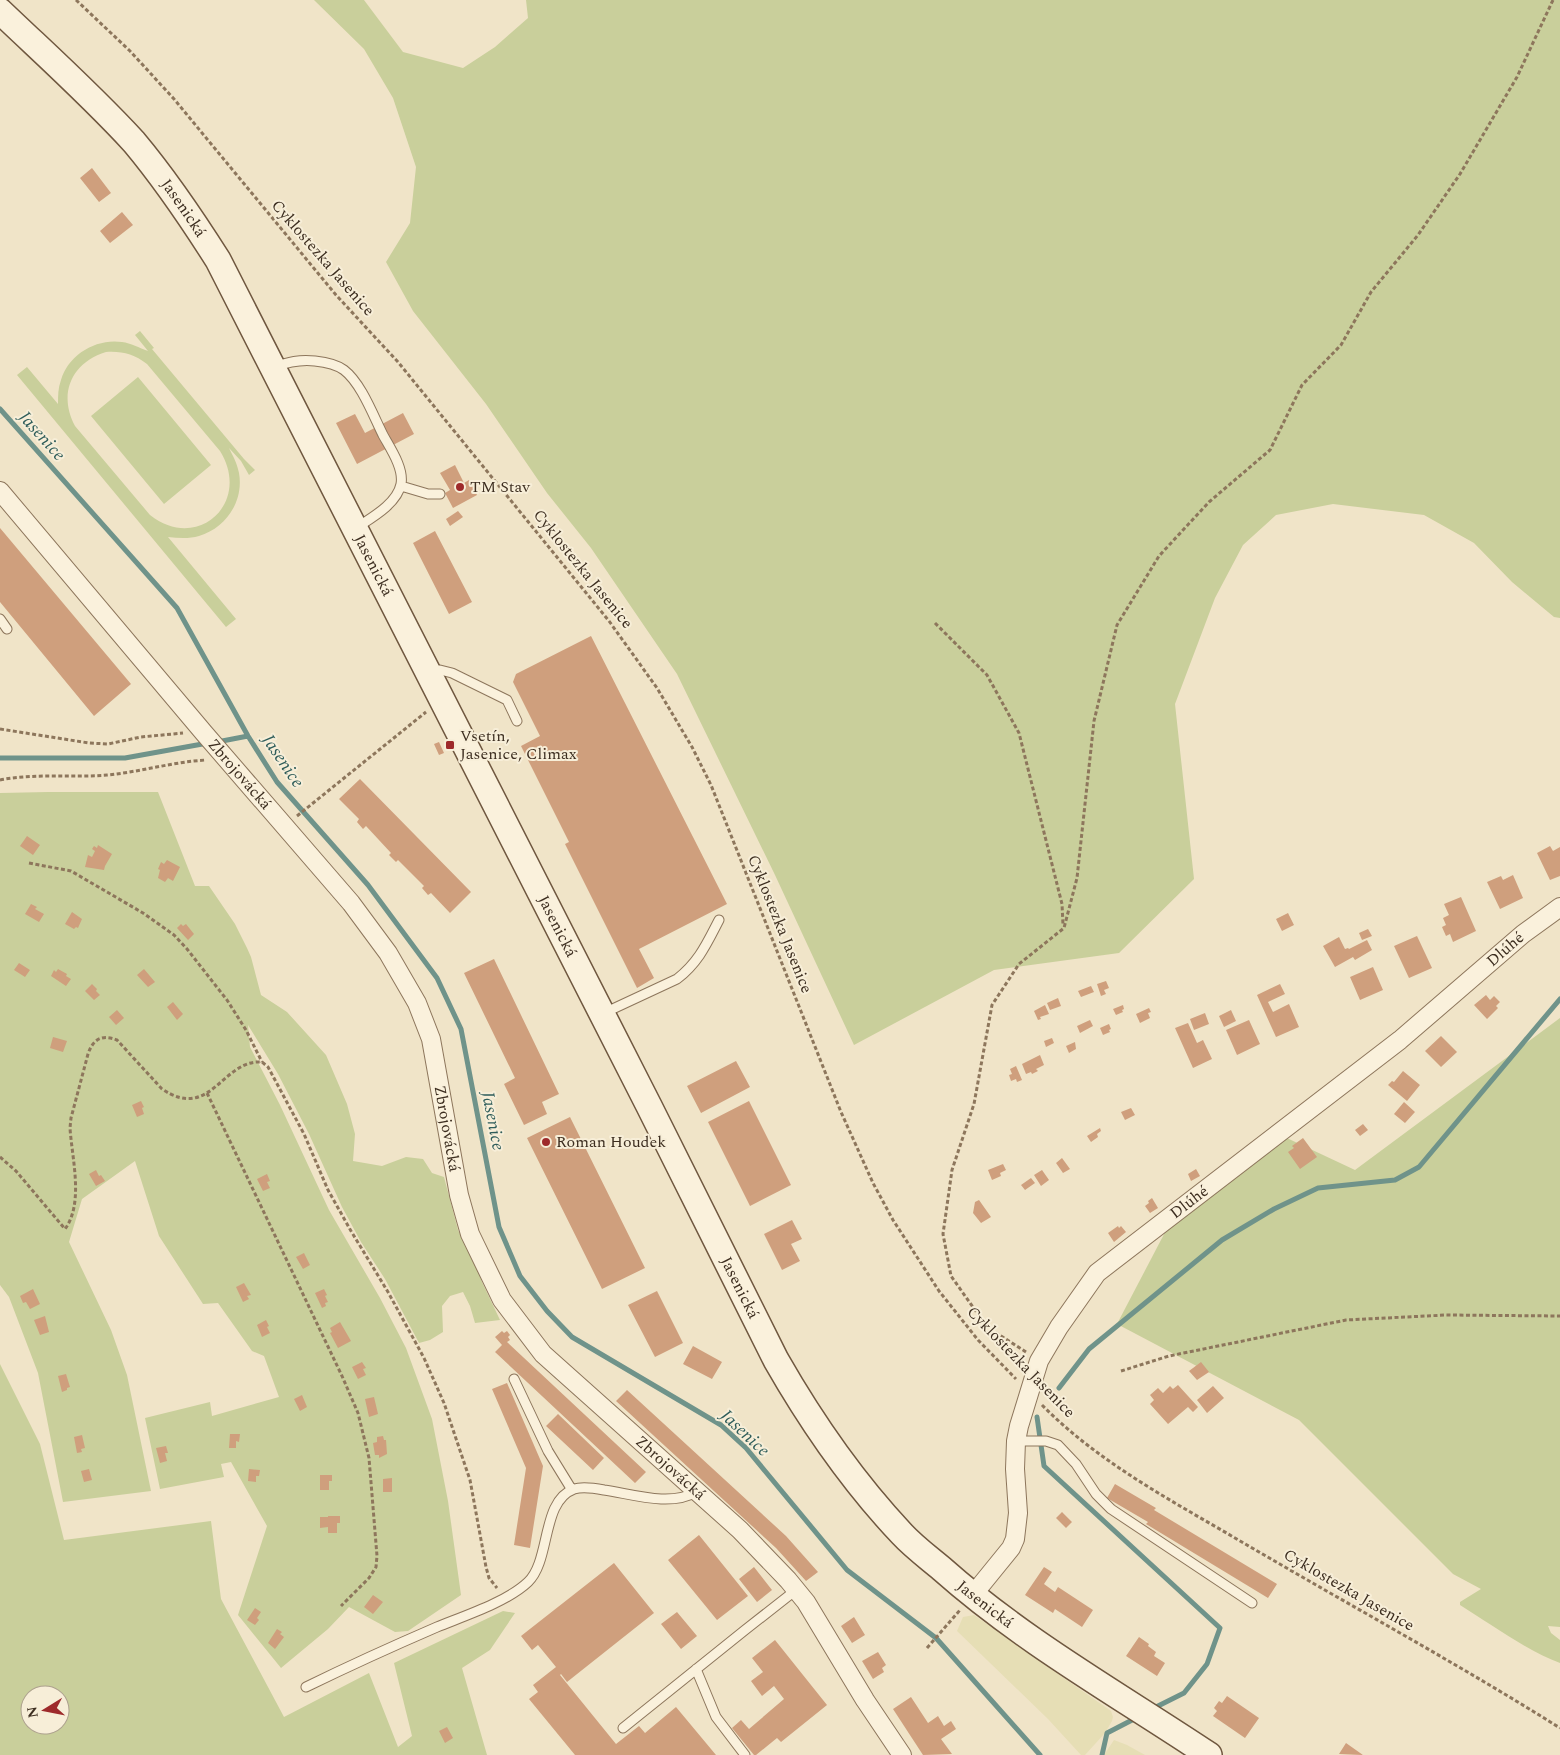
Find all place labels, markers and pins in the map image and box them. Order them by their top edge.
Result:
place label: TM Stav [470,475,531,499]
marker: TM Stav [454,481,466,493]
place label: Vsetín, Jasenice, Climax [460,724,577,766]
marker: Vsetín, Jasenice, Climax [444,739,456,751]
place label: Roman Houdek [556,1130,666,1154]
marker: Roman Houdek [540,1136,552,1148]

